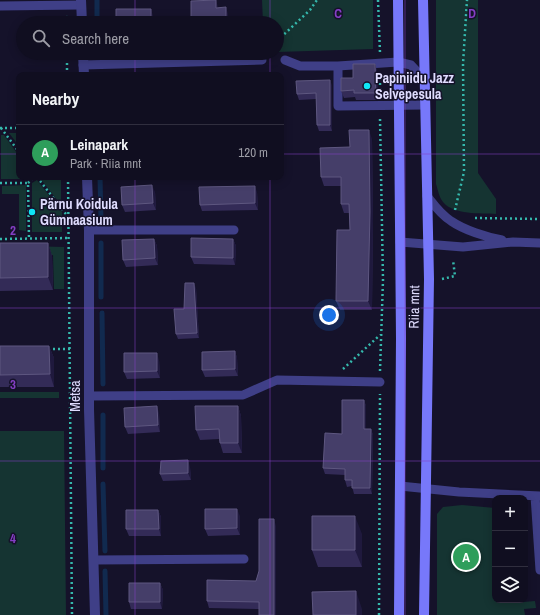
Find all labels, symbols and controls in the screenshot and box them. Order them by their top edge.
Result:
text: C [334,5,342,22]
text: D [468,5,476,22]
search box [16,16,284,60]
icon: search [30,27,52,49]
text: Search here [62,28,129,49]
place label: Papiniidu Jazz Selvepesula [375,69,454,103]
marker: Papiniidu Jazz Selvepesula [362,81,372,91]
text: Nearby [32,87,79,110]
text: Leinapark [70,134,128,155]
text: A [41,144,49,161]
text: 120 m [238,144,268,161]
text: Park · Riia mnt [70,155,141,172]
place label: Pärnu Koidula Gümnaasium [40,195,118,229]
marker: Pärnu Koidula Gümnaasium [27,207,37,217]
text: 2 [10,222,16,239]
street label: Riia mnt [405,285,423,329]
your location [319,305,339,325]
text: 3 [10,376,16,393]
street label: Metsa [66,380,84,412]
map controls [492,495,528,603]
button: + [492,495,528,531]
text: 4 [10,530,16,547]
button: − [492,531,528,567]
pin: A [453,542,479,572]
button: layers [492,567,528,603]

